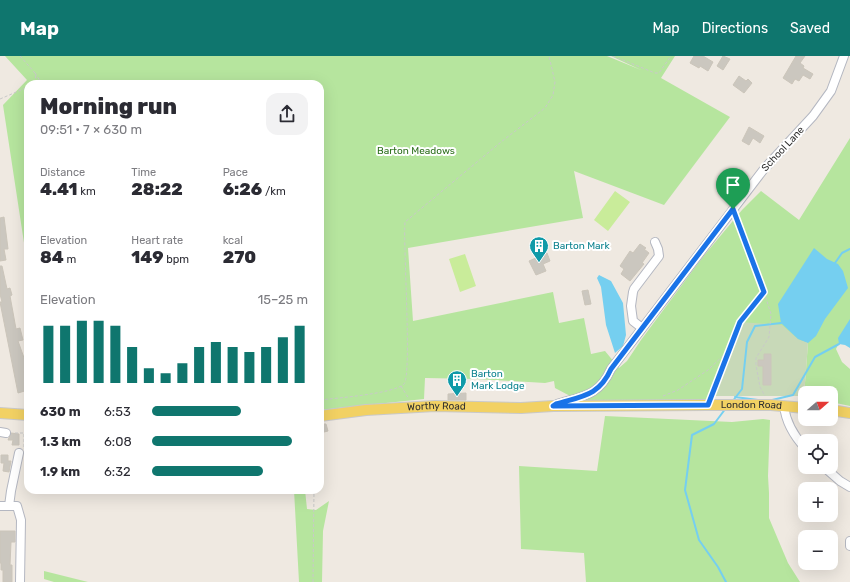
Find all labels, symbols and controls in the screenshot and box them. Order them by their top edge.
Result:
text: Map [20,17,59,40]
text: Map [653,20,680,37]
text: Directions [702,20,768,37]
text: Saved [790,20,830,37]
text: Morning run [40,93,177,120]
button: share [266,93,308,135]
text: 09:51 · 7 × 630 m [40,122,142,137]
street label: School Lane [759,124,807,174]
park label: Barton Meadows [377,145,455,157]
text: Distance [40,166,85,179]
text: Time [131,166,156,179]
text: Pace [223,166,248,179]
pin [716,168,750,209]
icon: arrive [722,174,744,196]
text: 4.41 [40,179,78,199]
text: 28:22 [131,179,183,199]
text: 6:26 [223,179,262,199]
text: km [78,185,96,198]
text: /km [262,185,286,198]
text: Elevation [40,234,87,247]
text: Heart rate [131,234,183,247]
text: kcal [223,234,243,247]
building icon: Barton Mark [528,235,550,263]
place label: Barton Mark [553,240,610,252]
text: 84 [40,247,64,267]
text: 149 [131,247,164,267]
text: 270 [223,247,256,267]
text: m [64,253,76,266]
text: bpm [164,253,189,266]
text: Elevation [40,292,96,307]
text: 15–25 m [258,292,308,307]
place label: Barton Mark Lodge [471,368,525,392]
building icon: Barton Mark Lodge [446,369,468,397]
north arrow [798,386,838,426]
map controls [798,386,838,570]
street label: London Road [721,399,783,412]
street label: Worthy Road [407,400,466,414]
text: 630 m [40,404,81,419]
text: 6:53 [104,404,131,419]
text: 1.3 km [40,434,81,449]
text: 6:08 [104,434,132,449]
button: locate [798,434,838,474]
text: 1.9 km [40,464,80,479]
text: 6:32 [104,464,131,479]
button: + [798,482,838,522]
button: − [798,530,838,570]

